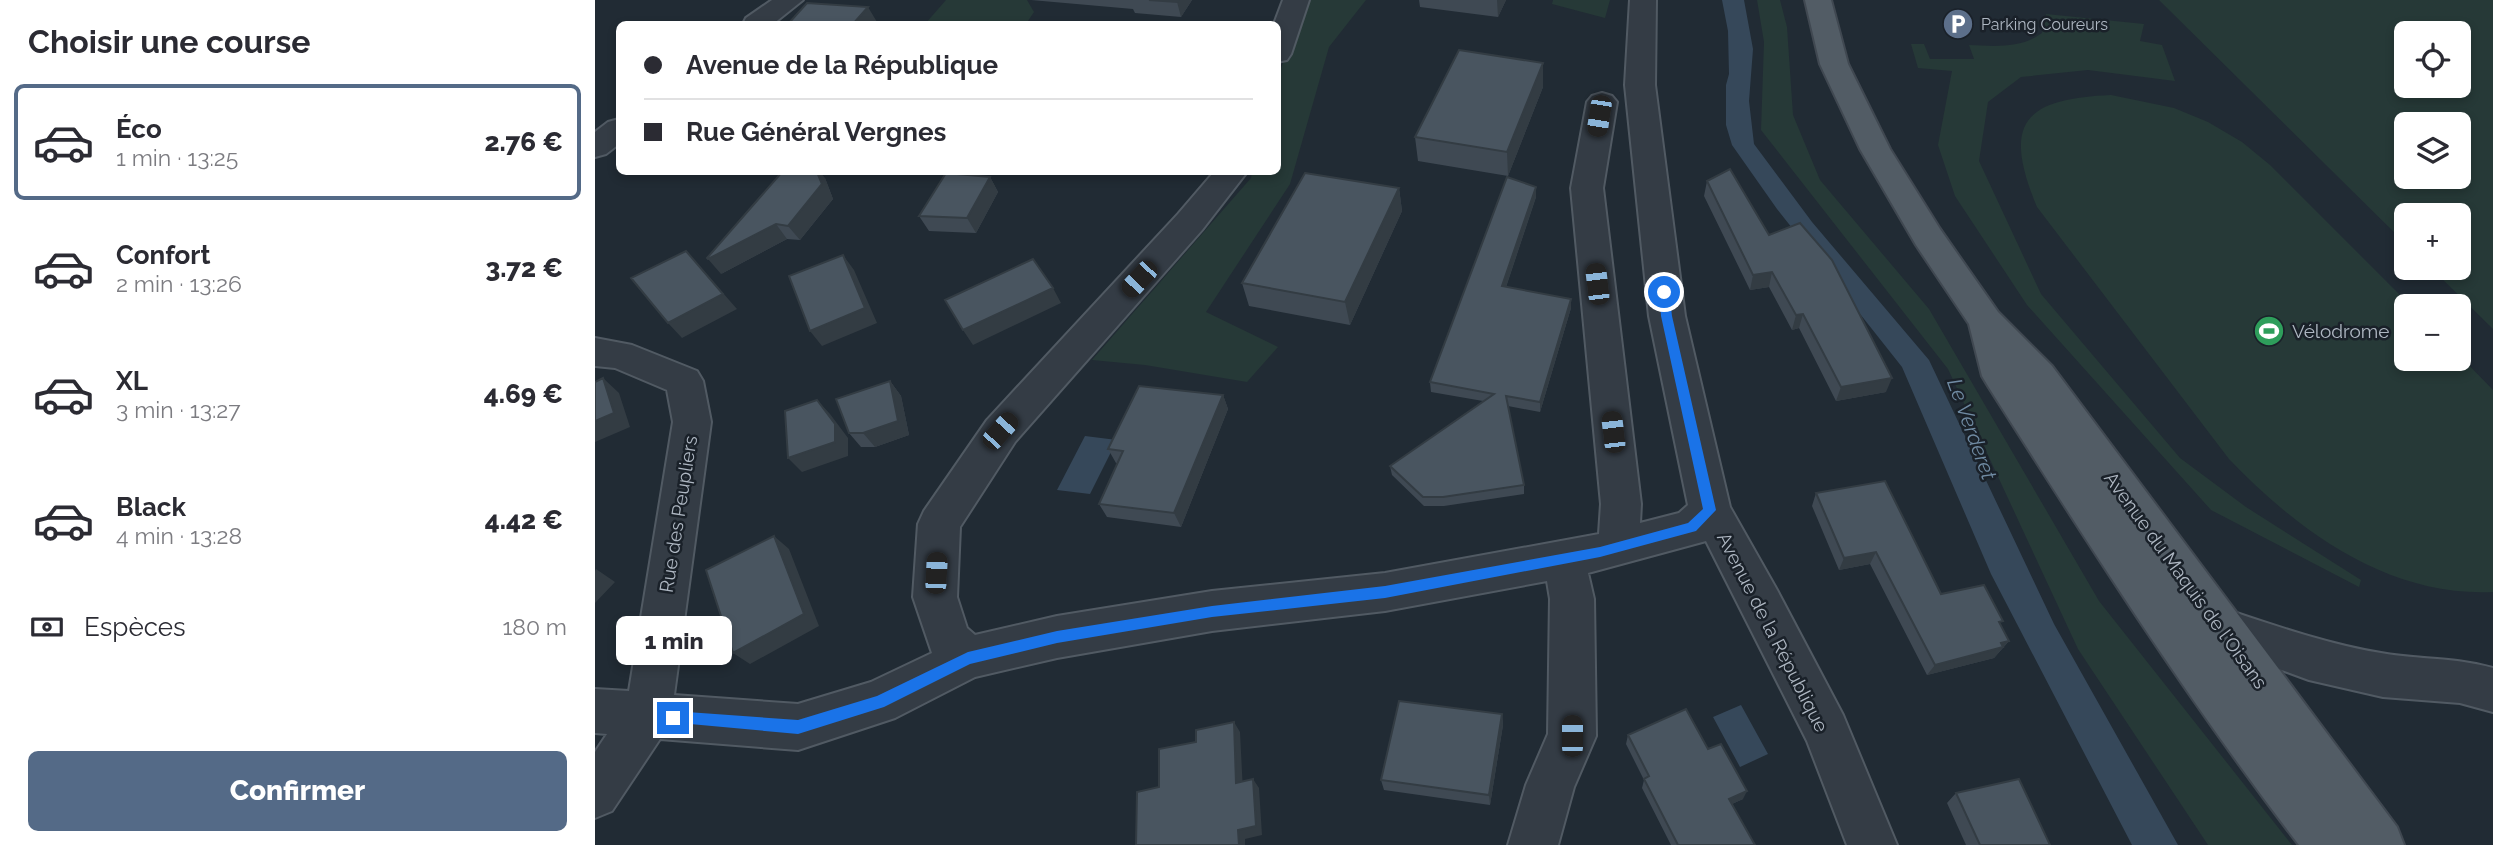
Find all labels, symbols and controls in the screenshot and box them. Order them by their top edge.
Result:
parking icon: Parking Coureurs [1941,7,1975,41]
place label: Parking Coureurs [1981,15,2108,34]
map controls [2394,21,2471,371]
button: locate [2394,21,2471,98]
text: Choisir une course [28,23,311,60]
text: Avenue de la République [686,50,998,80]
car [1586,94,1613,138]
icon: car [32,111,95,174]
button: layers [2394,112,2471,189]
text: Éco [116,114,162,144]
text: Rue Général Vergnes [686,117,946,147]
text: 2.76 € [485,127,563,157]
text: 1 min · 13:25 [116,144,238,171]
button: + [2394,203,2471,280]
icon: car [32,237,95,300]
text: Confort [116,240,210,270]
text: 3.72 € [486,253,563,283]
car [1117,256,1162,302]
car [1585,262,1610,306]
text: 2 min · 13:26 [116,270,242,297]
route start [1648,276,1680,308]
button: − [2394,294,2471,371]
sports icon: Vélodrome [2252,314,2286,348]
place label: Vélodrome [2292,320,2389,342]
icon: car [32,363,95,426]
text: XL [116,366,148,396]
water label: Le Verderet [1942,375,2002,483]
text: 4.69 € [484,379,563,409]
text: 3 min · 13:27 [116,396,241,423]
car [979,408,1022,454]
car [1601,410,1626,454]
street label: Rue des Peupliers [655,434,701,594]
street label: Avenue du Maquis de l'Oisans [2100,467,2272,693]
icon: car [32,489,95,552]
text: Black [116,492,186,522]
text: 4.42 € [485,505,563,535]
text: 4 min · 13:28 [116,522,242,549]
street label: Avenue de la République [1713,528,1833,736]
car [925,551,948,595]
icon: cash [28,608,66,646]
text: Espèces [84,612,186,642]
text: 180 m [502,613,567,640]
callout: 1 min [615,616,731,666]
text: 1 min [644,627,704,654]
route end [657,702,689,734]
car [1562,715,1583,757]
button: Confirmer [28,751,567,831]

